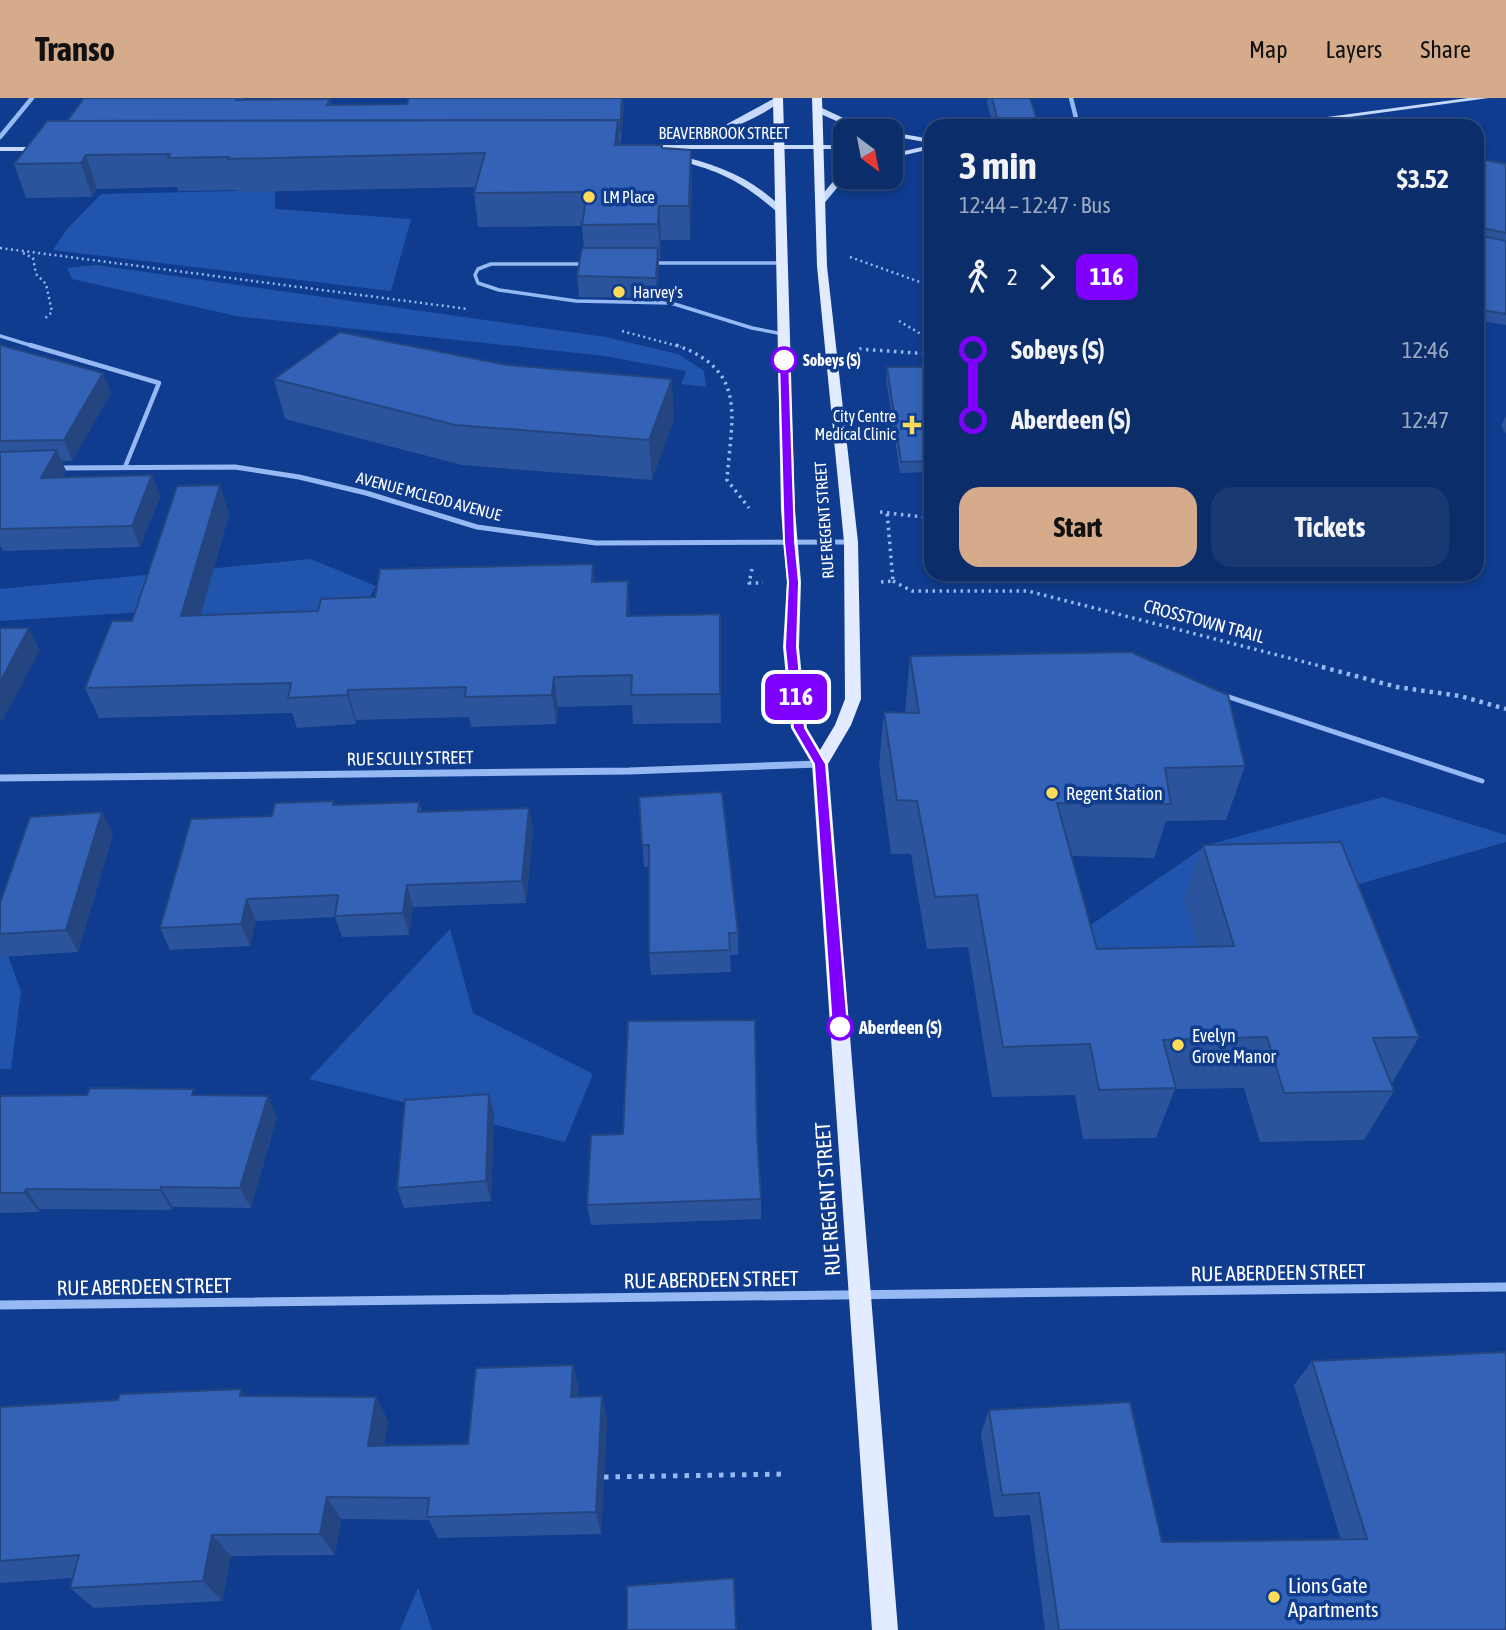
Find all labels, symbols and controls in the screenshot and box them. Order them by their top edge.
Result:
text: Transo [35,30,115,68]
text: Map [1249,36,1288,63]
text: Layers [1326,36,1382,63]
text: Share [1420,36,1471,63]
north arrow [833,119,903,189]
map controls [833,119,903,189]
street label: BEAVERBROOK STREET [658,124,790,142]
text: 3 min [959,144,1037,187]
text: $3.52 [1397,164,1449,194]
place label: LM Place [603,188,655,206]
marker: LM Place [581,189,597,205]
text: 12:44 – 12:47 · Bus [959,192,1111,218]
icon: walk [959,258,997,296]
icon: forward [1028,258,1066,296]
text: 116 [1090,263,1124,290]
text: 2 [1007,264,1018,290]
place label: Harvey's [633,283,683,302]
marker: Harvey's [611,284,627,300]
text: Sobeys (S) [1011,335,1105,365]
text: 12:46 [1402,337,1449,363]
marker: Sobeys (S) [771,347,797,373]
place label: Sobeys (S) [803,351,861,369]
text: Aberdeen (S) [1011,405,1131,435]
place label: City Centre Medical Clinic [815,407,896,443]
text: 12:47 [1402,407,1449,433]
marker: City Centre Medical Clinic [902,415,922,435]
street label: RUE REGENT STREET [811,461,837,579]
street label: AVENUE MCLEOD AVENUE [355,468,504,524]
button: Start [959,487,1197,567]
button: Tickets [1211,487,1449,567]
street label: CROSSTOWN TRAIL [1141,595,1267,647]
line badge: 116 [756,674,836,720]
text: 116 [779,683,813,710]
street label: RUE SCULLY STREET [346,746,474,770]
place label: Regent Station [1066,783,1163,804]
marker: Regent Station [1044,785,1060,801]
marker: Aberdeen (S) [827,1014,853,1040]
place label: Aberdeen (S) [858,1017,942,1038]
place label: Evelyn Grove Manor [1192,1025,1277,1067]
marker: Evelyn Grove Manor [1170,1037,1186,1053]
street label: RUE REGENT STREET [810,1121,844,1277]
street label: RUE ABERDEEN STREET [1190,1258,1366,1286]
street label: RUE ABERDEEN STREET [623,1265,799,1293]
street label: RUE ABERDEEN STREET [56,1272,232,1300]
place label: Lions Gate Apartments [1288,1573,1378,1621]
marker: Lions Gate Apartments [1266,1589,1282,1605]

